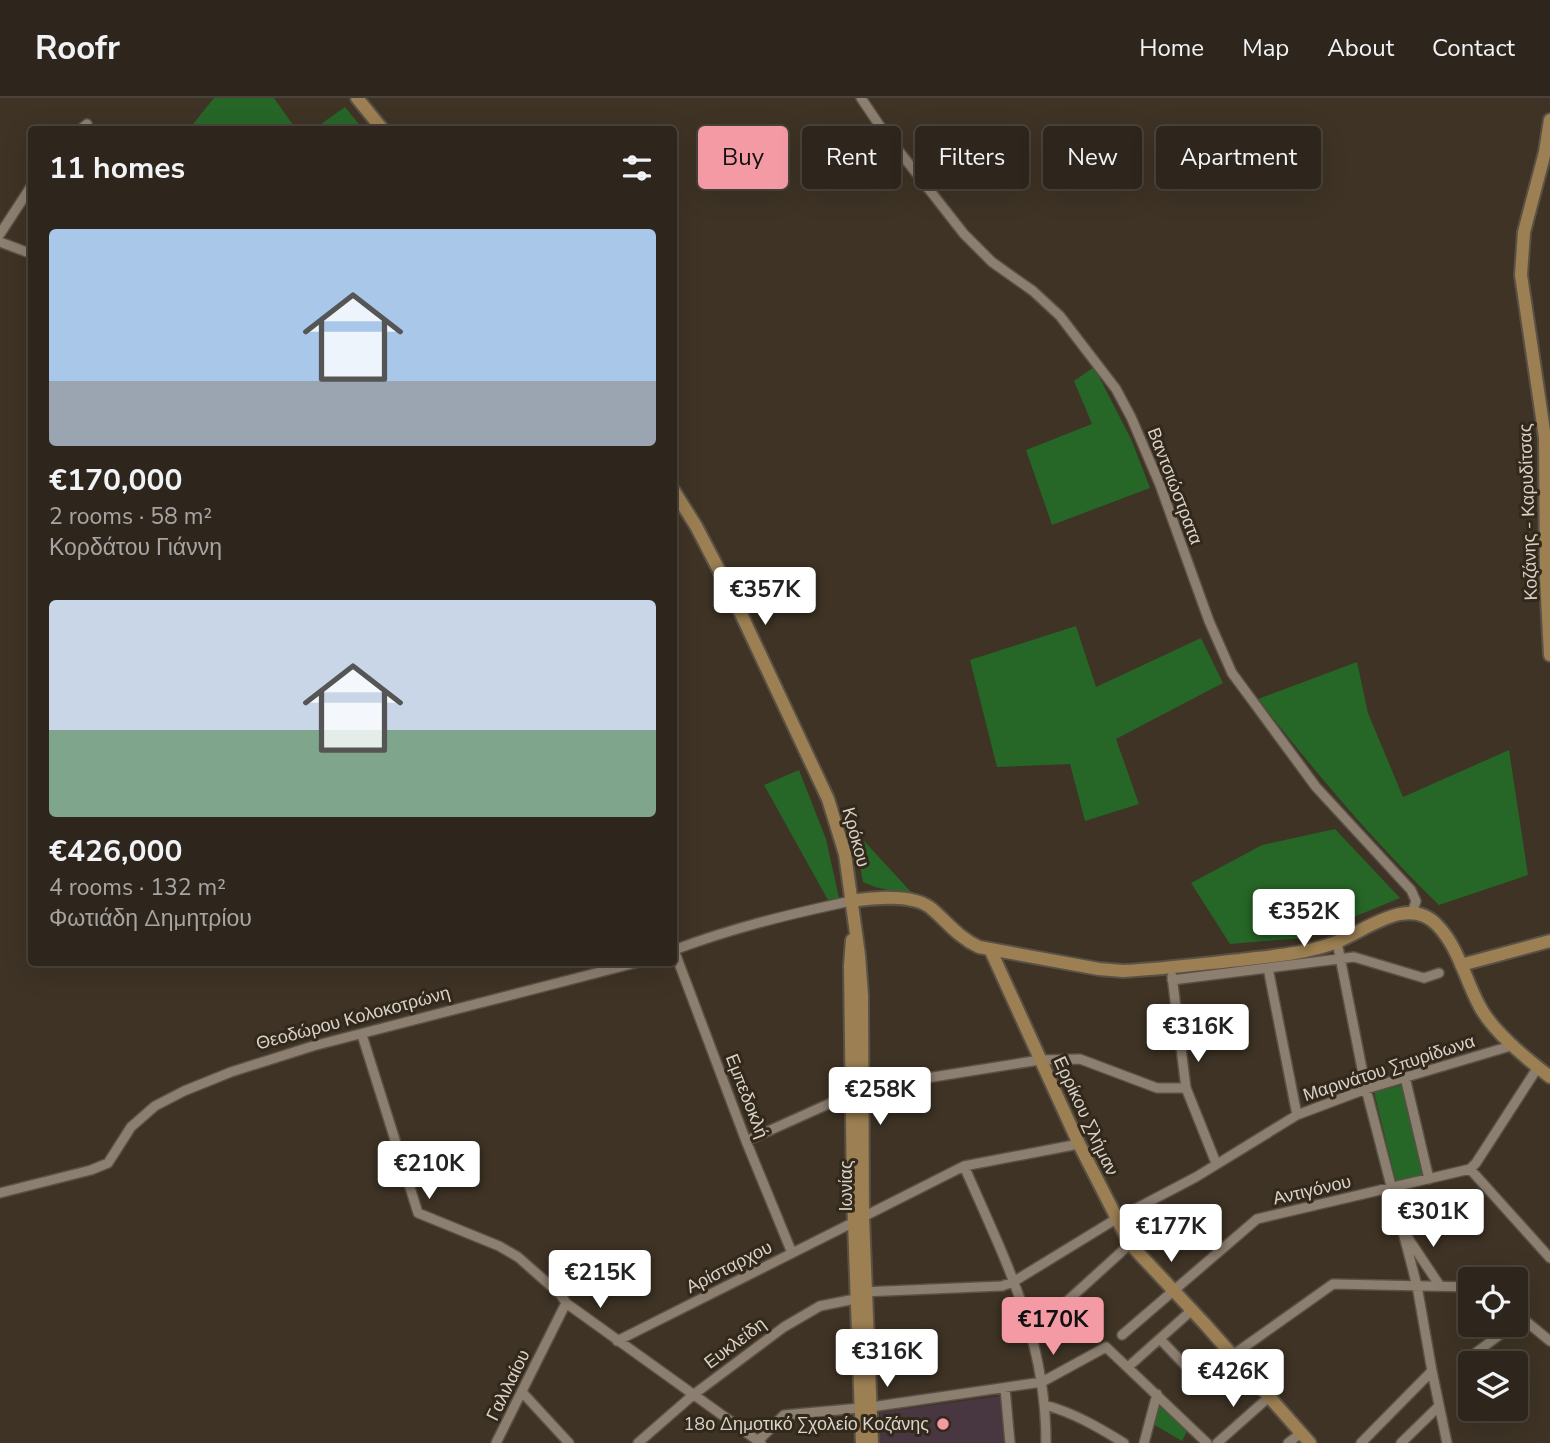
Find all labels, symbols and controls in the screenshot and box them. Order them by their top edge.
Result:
text: Roofr [35,26,120,71]
text: Home [1139,32,1204,64]
text: Map [1242,32,1289,64]
text: About [1327,32,1394,64]
text: Contact [1432,32,1515,64]
chip: Buy [698,126,788,189]
chip: Rent [802,126,901,189]
chip: Filters [915,126,1029,189]
chip: New [1043,126,1142,189]
chip: Apartment [1156,126,1321,189]
text: 11 homes [49,148,185,189]
icon: filters [618,149,656,187]
icon: home [290,274,416,400]
street label: Κοζάνης - Καρυδίτσας [1513,423,1543,601]
street label: Βαντσιώστρατα [1142,424,1208,548]
text: €170,000 [49,460,182,501]
text: 2 rooms · 58 m² [49,501,212,532]
text: Κορδάτου Γιάννη [49,532,222,563]
pin: €357K [716,568,814,627]
text: €357K [730,574,800,605]
icon: home [290,645,416,771]
street label: Κρόκου [837,804,875,870]
text: €426,000 [49,831,182,872]
text: 4 rooms · 132 m² [49,872,226,903]
pin: €352K [1255,890,1353,949]
text: €352K [1269,896,1339,927]
text: Φωτιάδη Δημητρίου [49,903,252,934]
street label: Θεοδώρου Κολοκοτρώνη [253,981,453,1055]
pin: €316K [1149,1004,1247,1064]
text: €316K [1163,1011,1233,1042]
street label: Μαρινάτου Σπυρίδωνα [1300,1029,1478,1107]
street label: Εμπεδοκλή [720,1050,774,1142]
street label: Ερρίκου Σλήμαν [1048,1052,1124,1180]
pin: €258K [831,1068,929,1127]
text: €258K [845,1074,915,1105]
pin: €210K [380,1142,478,1201]
text: €210K [394,1148,464,1179]
street label: Ιωνίας [834,1160,858,1212]
street label: Αντιγόνου [1270,1169,1354,1211]
pin: €301K [1384,1190,1482,1249]
text: €301K [1398,1196,1468,1227]
pin: €177K [1122,1204,1220,1264]
text: €177K [1136,1211,1206,1242]
street label: Αρίσταρχου [682,1235,776,1299]
pin: €215K [551,1250,649,1310]
text: €215K [565,1257,635,1288]
map controls [1458,1267,1528,1421]
button: locate [1458,1267,1528,1337]
pin: €170K [1004,1298,1102,1357]
text: €170K [1018,1304,1088,1335]
street label: Ευκλείδη [699,1312,771,1374]
pin: €316K [838,1330,936,1389]
text: €316K [852,1336,922,1367]
street label: Γαλιλαίου [480,1345,536,1425]
pin: €426K [1184,1350,1282,1409]
button: layers [1458,1351,1528,1421]
text: €426K [1198,1356,1268,1387]
place label: 18ο Δημοτικό Σχολείο Κοζάνης [684,1412,929,1436]
marker: 18ο Δημοτικό Σχολείο Κοζάνης [935,1416,951,1432]

